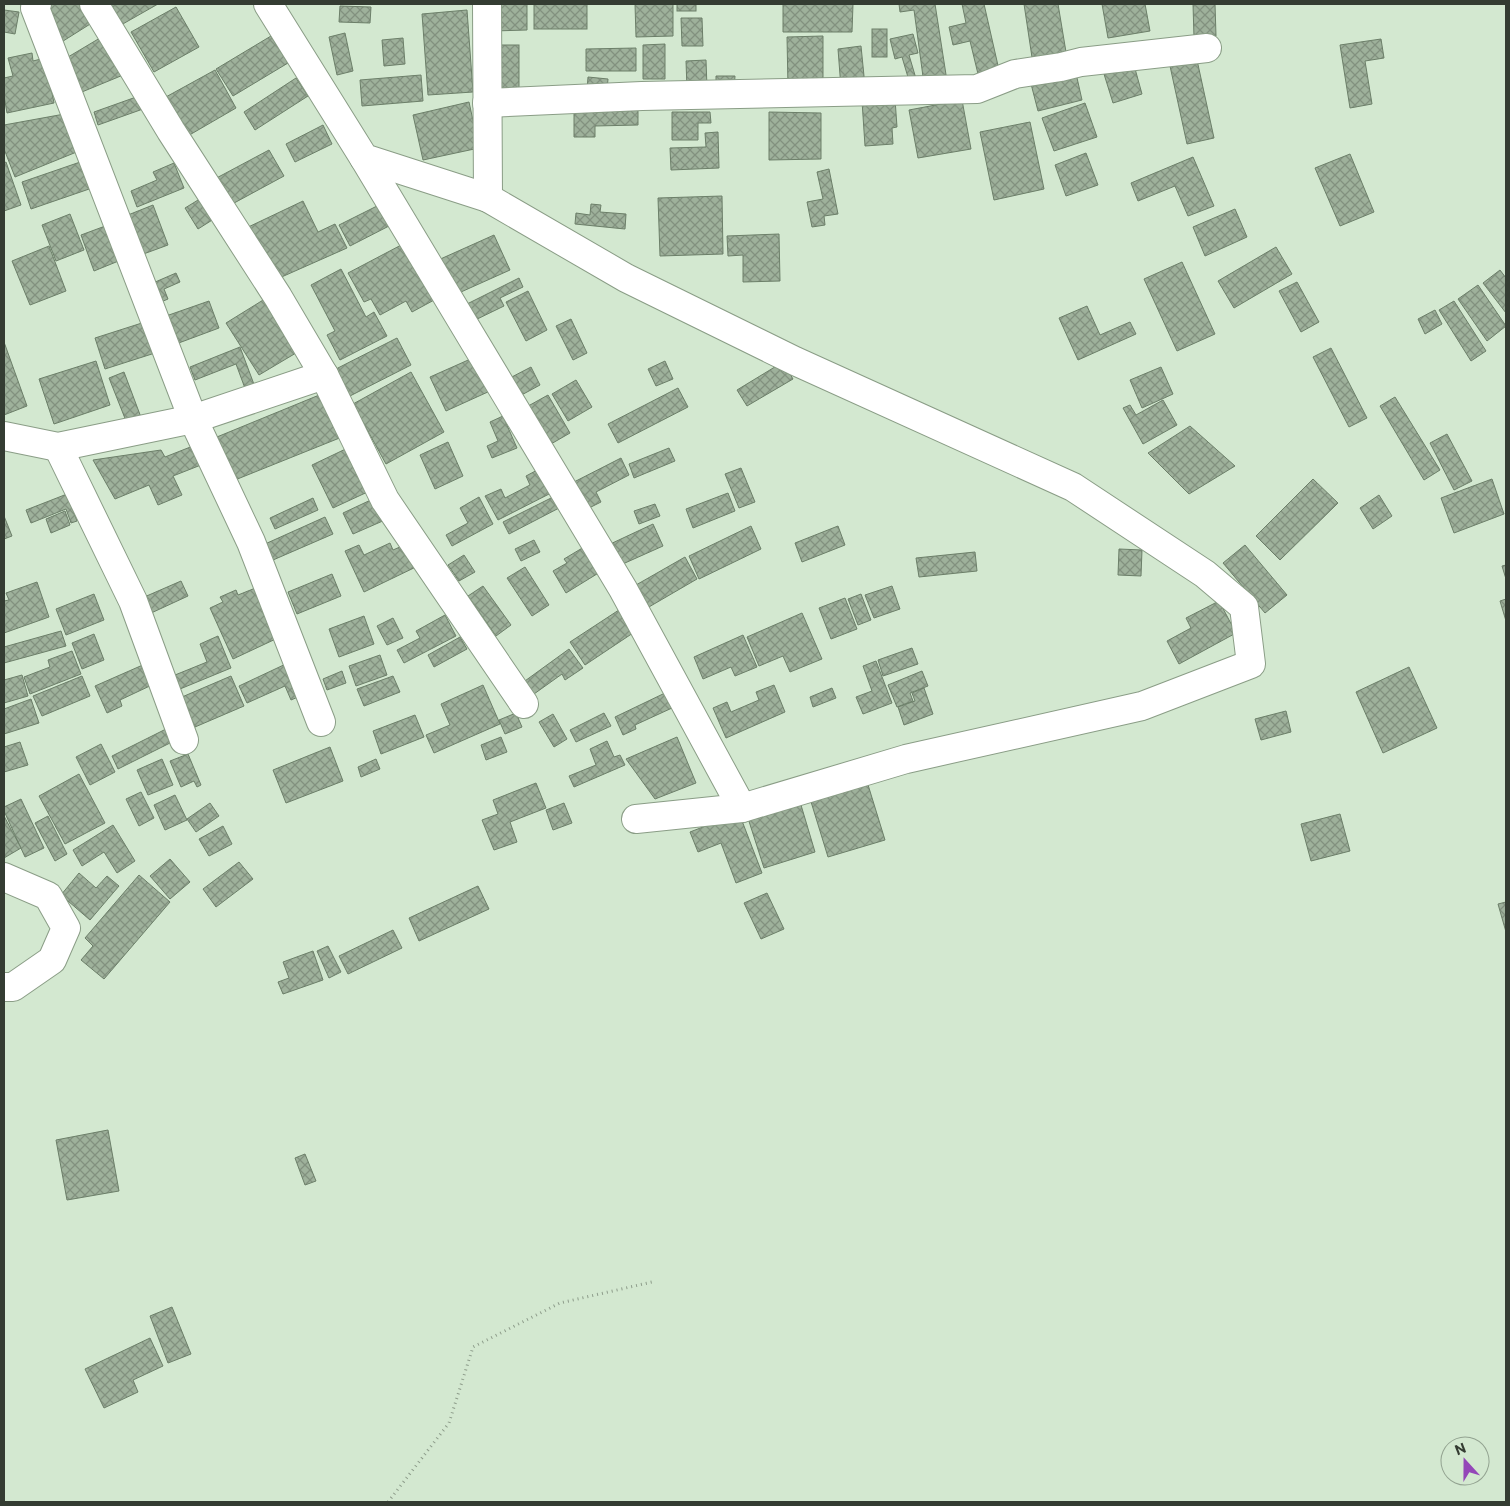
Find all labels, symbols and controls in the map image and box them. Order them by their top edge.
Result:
north arrow [1440,1436,1490,1486]
text: N [1452,1439,1468,1458]

